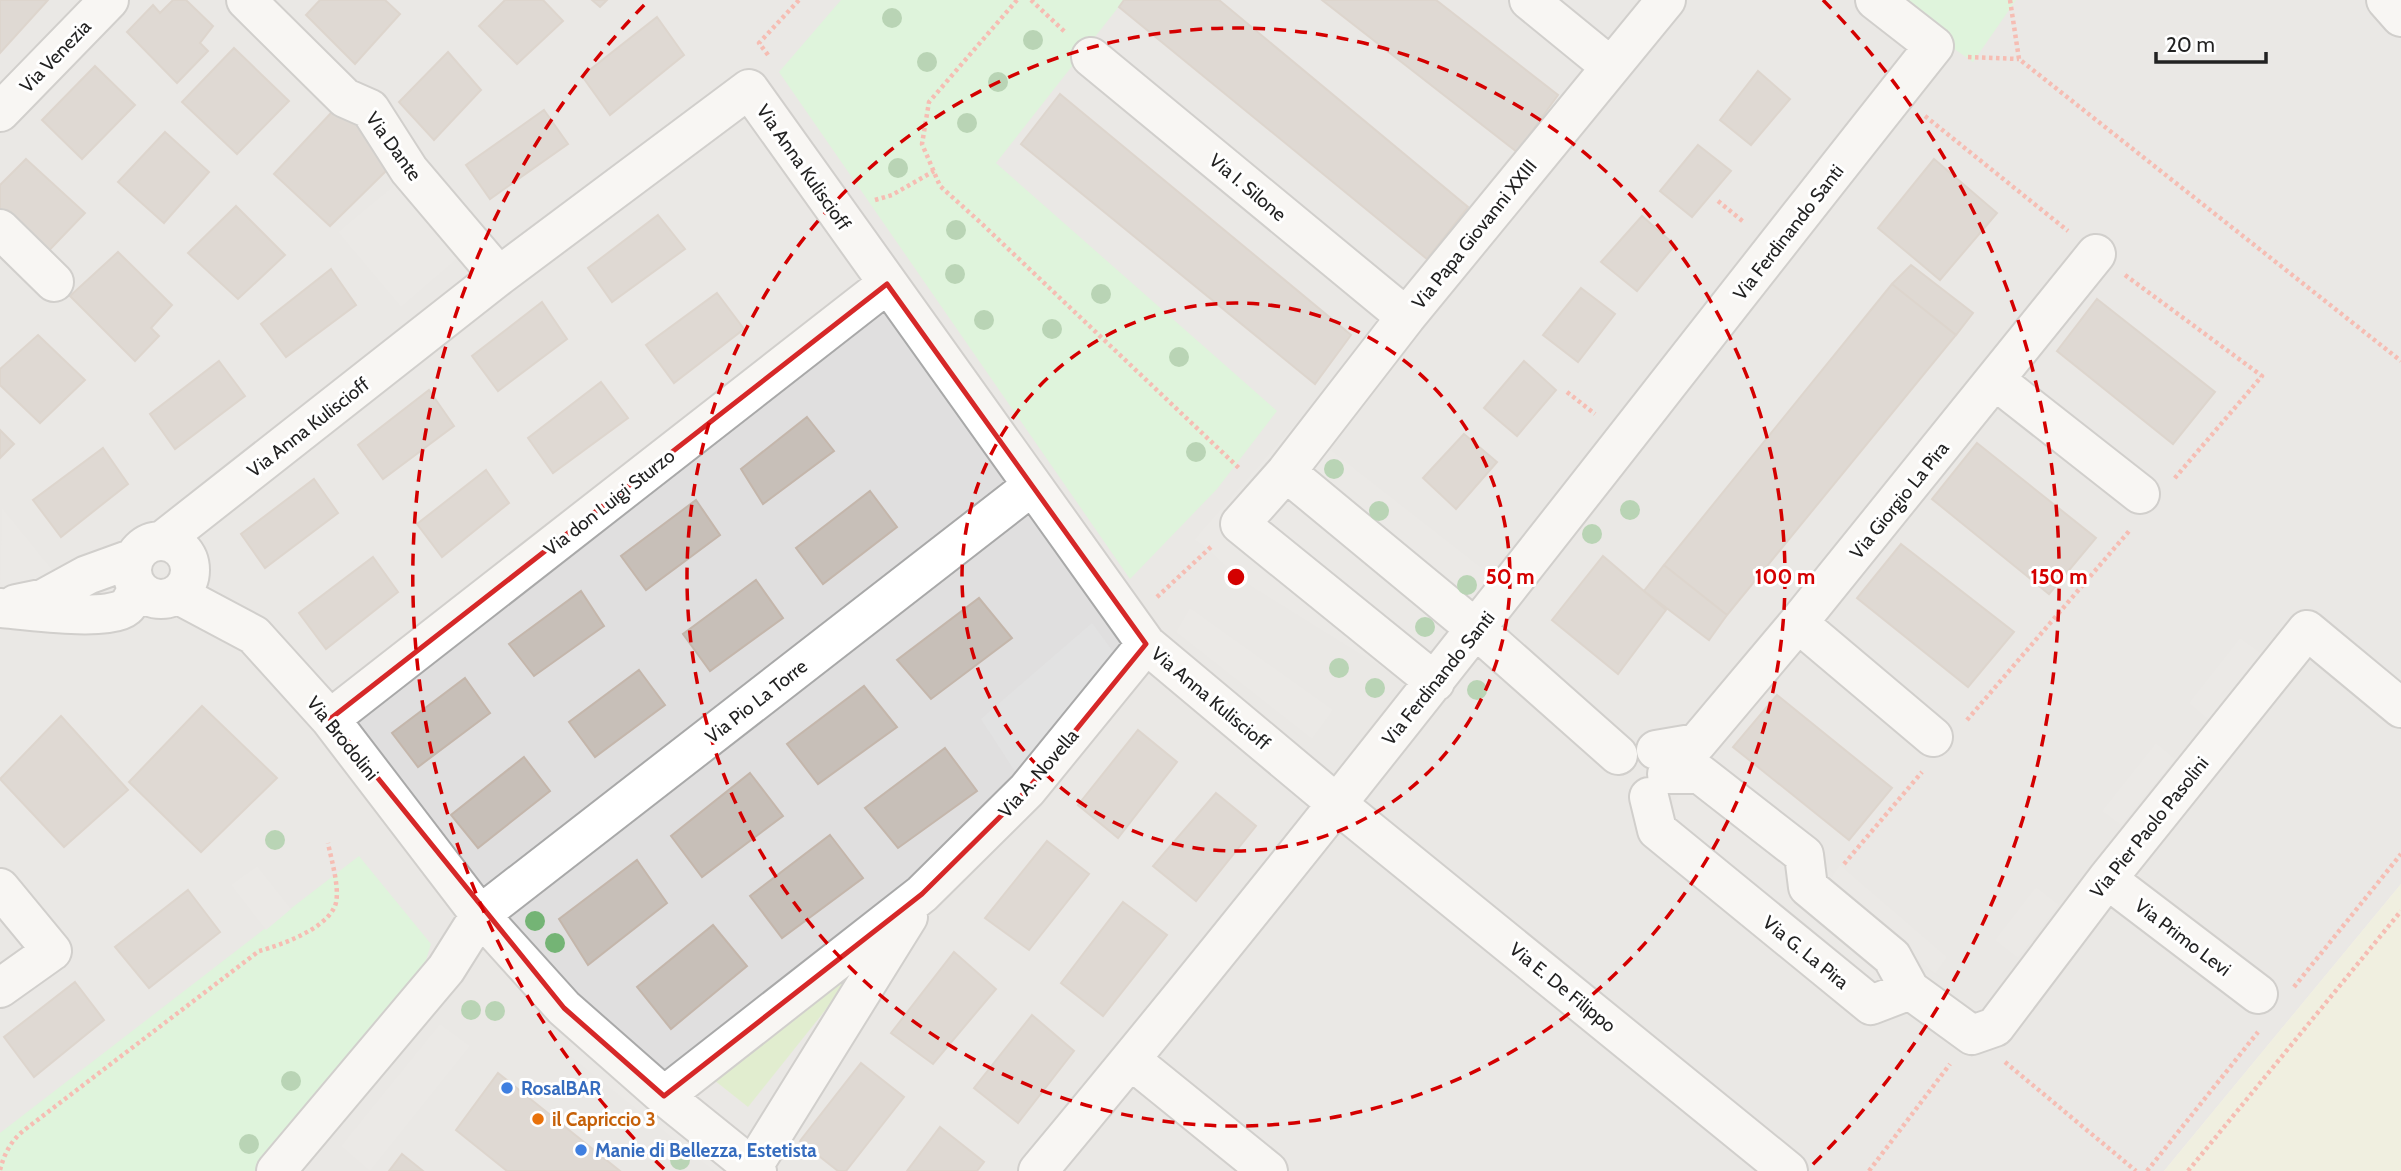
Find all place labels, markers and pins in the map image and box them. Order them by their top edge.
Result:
centre of rings [1224,565,1248,589]
place label: RosalBAR [521,1077,601,1100]
marker: RosalBAR [499,1080,515,1096]
place label: il Capriccio 3 [552,1108,656,1131]
marker: il Capriccio 3 [530,1111,546,1127]
place label: Manie di Bellezza, Estetista [595,1139,817,1162]
marker: Manie di Bellezza, Estetista [573,1142,589,1158]

